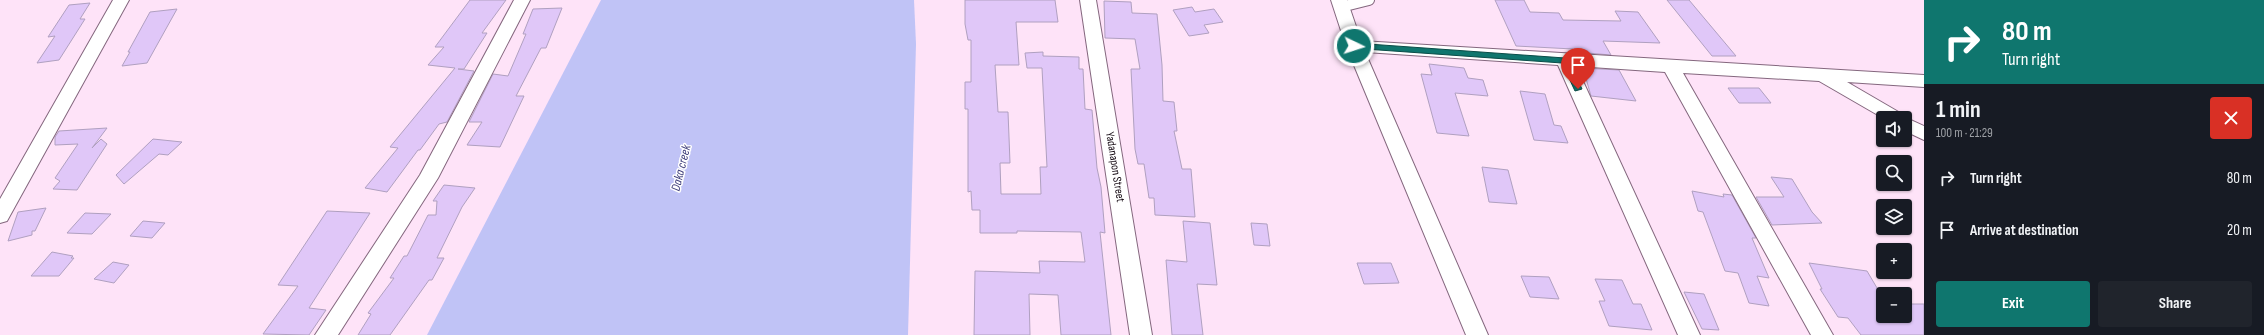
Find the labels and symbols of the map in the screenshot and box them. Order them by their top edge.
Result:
position arrow [1333,25,1375,67]
pin [1561,48,1595,89]
street label: Yadanapon Street [1102,131,1128,203]
water label: Daka creek [668,142,695,193]

